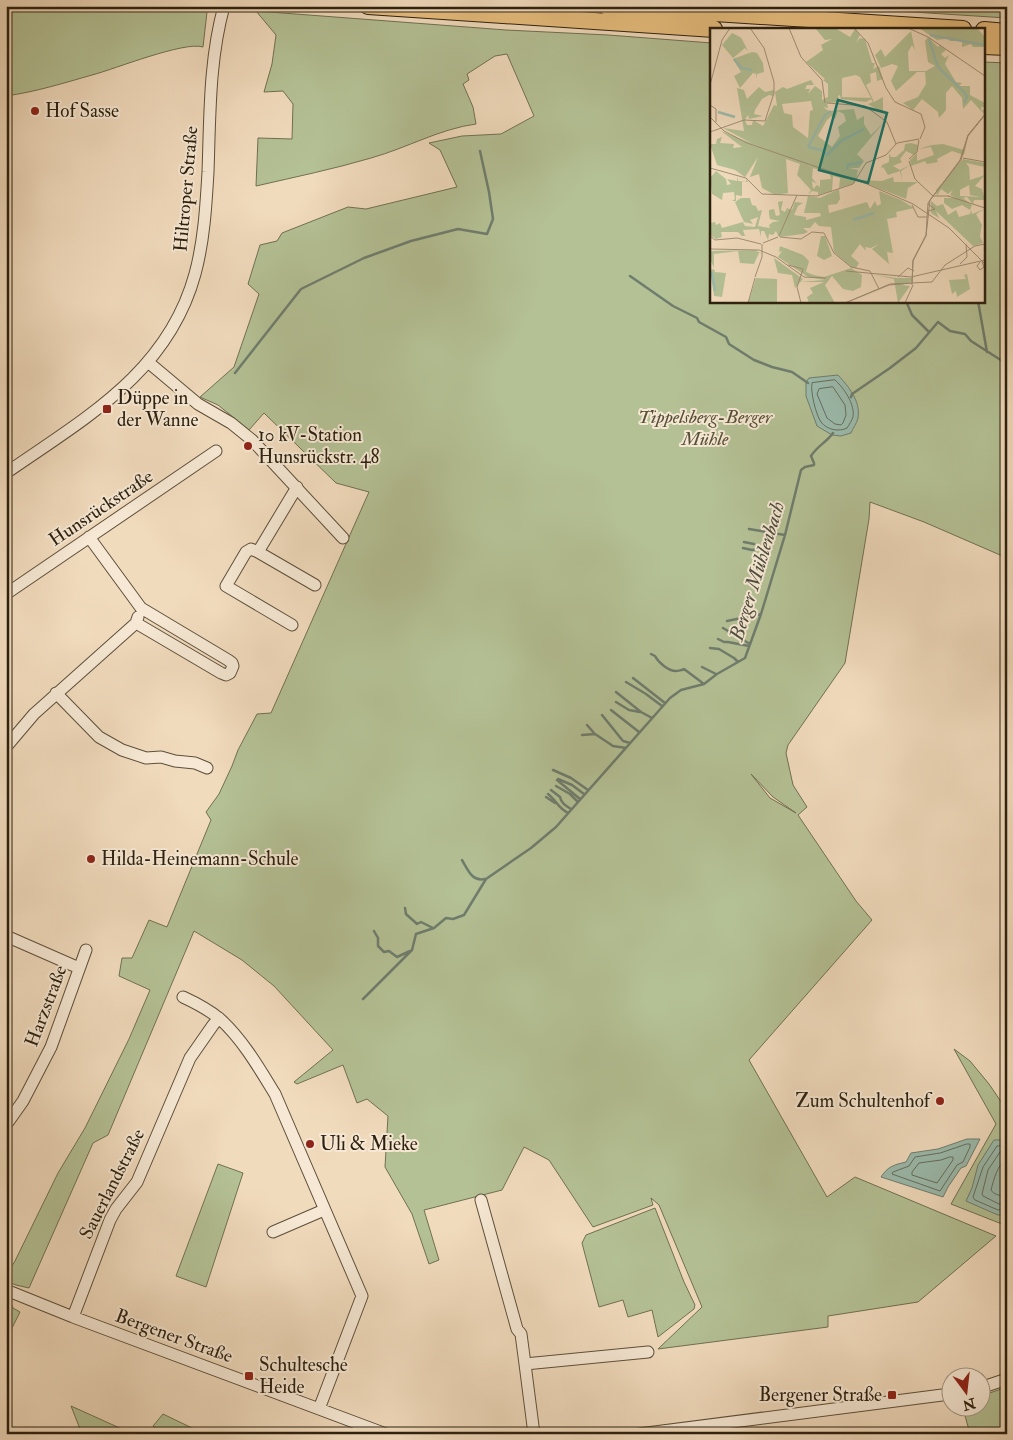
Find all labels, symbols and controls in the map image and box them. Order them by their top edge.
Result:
inset map [710,28,986,302]
place label: Hof Sasse [45,99,119,123]
marker: Hof Sasse [29,105,41,117]
street label: Hiltroper Straße [169,125,204,253]
place label: Düppe in der Wanne [117,386,198,432]
marker: Düppe in der Wanne [101,403,113,415]
park label: Tippelsberg-Berger Mühle [638,405,773,451]
place label: 10 kV-Station Hunsrückstr. 48 [258,423,379,469]
marker: 10 kV-Station Hunsrückstr. 48 [242,440,254,452]
street label: Hunsrückstraße [44,464,158,552]
water label: Berger Mühlenbach [724,498,790,645]
place label: Hilda-Heinemann-Schule [101,847,299,871]
marker: Hilda-Heinemann-Schule [85,853,97,865]
street label: Harzstraße [19,962,73,1050]
place label: Zum Schultenhof [795,1089,933,1113]
marker: Zum Schultenhof [934,1095,946,1107]
street label: Sauerlandstraße [74,1125,150,1243]
place label: Uli & Mieke [320,1132,418,1156]
marker: Uli & Mieke [304,1138,316,1150]
street label: Bergener Straße [112,1304,236,1368]
place label: Schultesche Heide [259,1353,348,1399]
north arrow [940,1368,990,1418]
marker: Schultesche Heide [243,1370,255,1382]
place label: Bergener Straße [759,1383,882,1407]
marker: Bergener Straße [886,1389,898,1401]
text: N [961,1394,978,1414]

